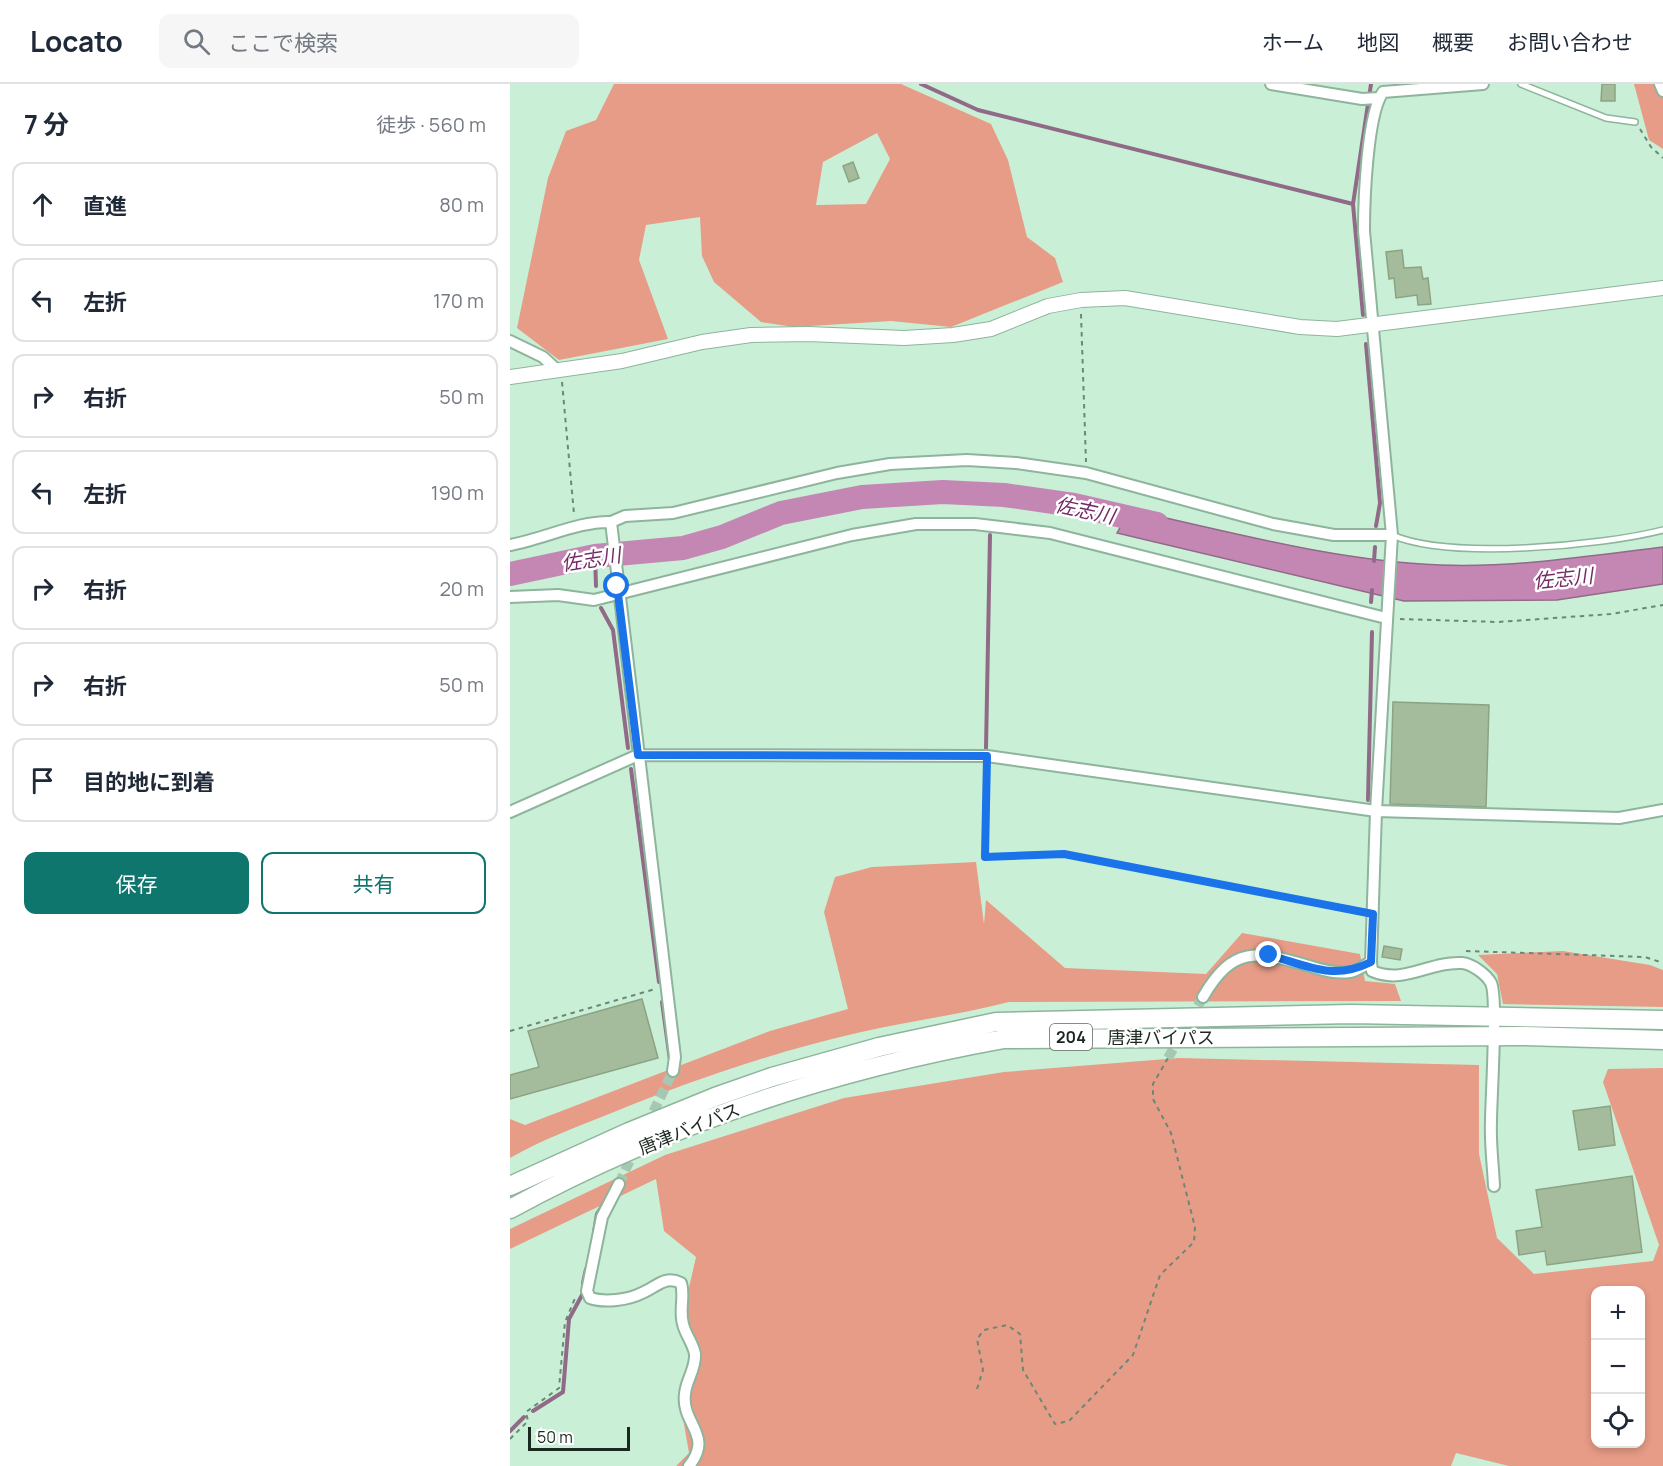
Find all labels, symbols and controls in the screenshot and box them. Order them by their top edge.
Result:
search box [159,14,579,68]
text: Locato [30,22,123,60]
icon: search [180,25,213,58]
text: ここで検索 [228,28,338,58]
text: ホーム [1262,28,1324,56]
text: 地図 [1357,28,1399,56]
text: 概要 [1432,28,1474,56]
text: お問い合わせ [1507,28,1633,56]
text: 7 分 [24,106,69,142]
text: 徒歩 · 560 m [376,111,486,138]
icon: ahead [26,188,59,221]
text: 直進 [83,191,127,221]
text: 80 m [439,191,484,218]
icon: left [26,284,59,317]
text: 左折 [83,287,127,317]
text: 170 m [433,287,484,314]
icon: right [26,380,59,413]
text: 右折 [83,383,127,413]
text: 50 m [439,383,484,410]
icon: left [26,476,59,509]
text: 左折 [83,479,127,509]
text: 190 m [431,479,484,506]
water label: 佐志川 [1053,491,1119,530]
water label: 佐志川 [559,541,625,577]
water label: 佐志川 [1532,561,1596,595]
icon: right [26,572,59,605]
route start [603,572,629,598]
text: 右折 [83,575,127,605]
text: 20 m [439,575,484,602]
icon: right [26,668,59,701]
text: 右折 [83,671,127,701]
text: 50 m [439,671,484,698]
icon: arrive [26,764,59,797]
text: 目的地に到着 [83,767,215,797]
button: 保存 [24,852,249,914]
button: 共有 [261,852,486,914]
route end [1255,941,1281,967]
road number: 204 [1050,1024,1092,1050]
street label: 唐津バイパス [1107,1025,1215,1049]
street label: 唐津バイパス [635,1097,743,1159]
map controls [1591,1286,1645,1448]
button: + [1591,1286,1645,1340]
button: − [1591,1340,1645,1394]
button: locate [1591,1394,1645,1448]
scale bar [528,1424,630,1452]
text: 50 m [537,1426,573,1448]

